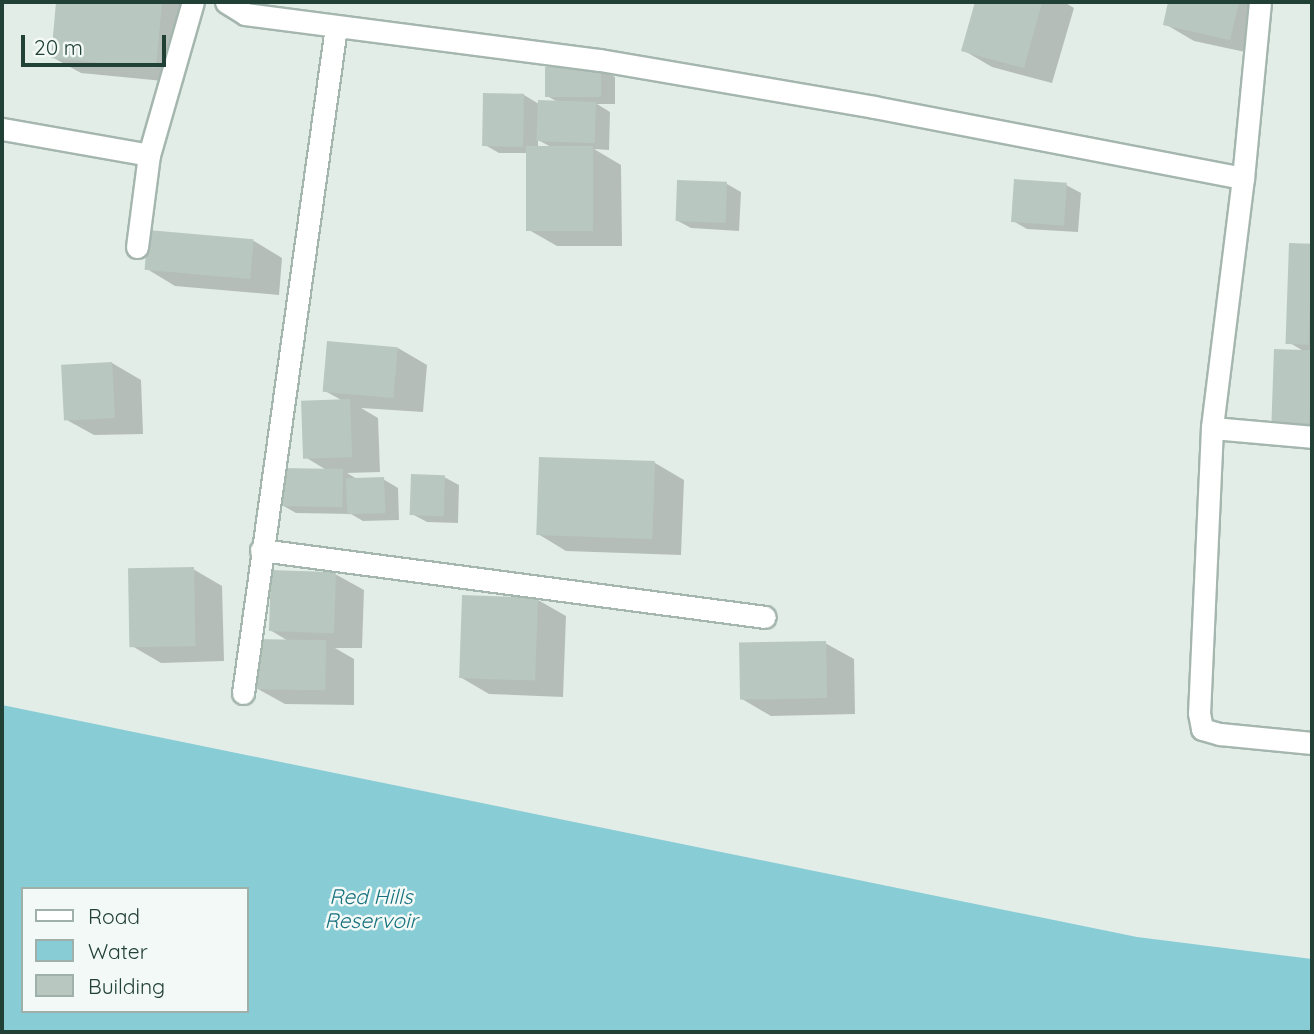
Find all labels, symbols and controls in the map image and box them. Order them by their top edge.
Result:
scale bar [24,21,170,65]
text: 20 m [34,34,83,60]
water label: Red Hills Reservoir [325,883,417,933]
legend [21,887,248,1013]
text: Road [88,903,140,929]
text: Water [88,938,148,964]
text: Building [88,973,165,999]

